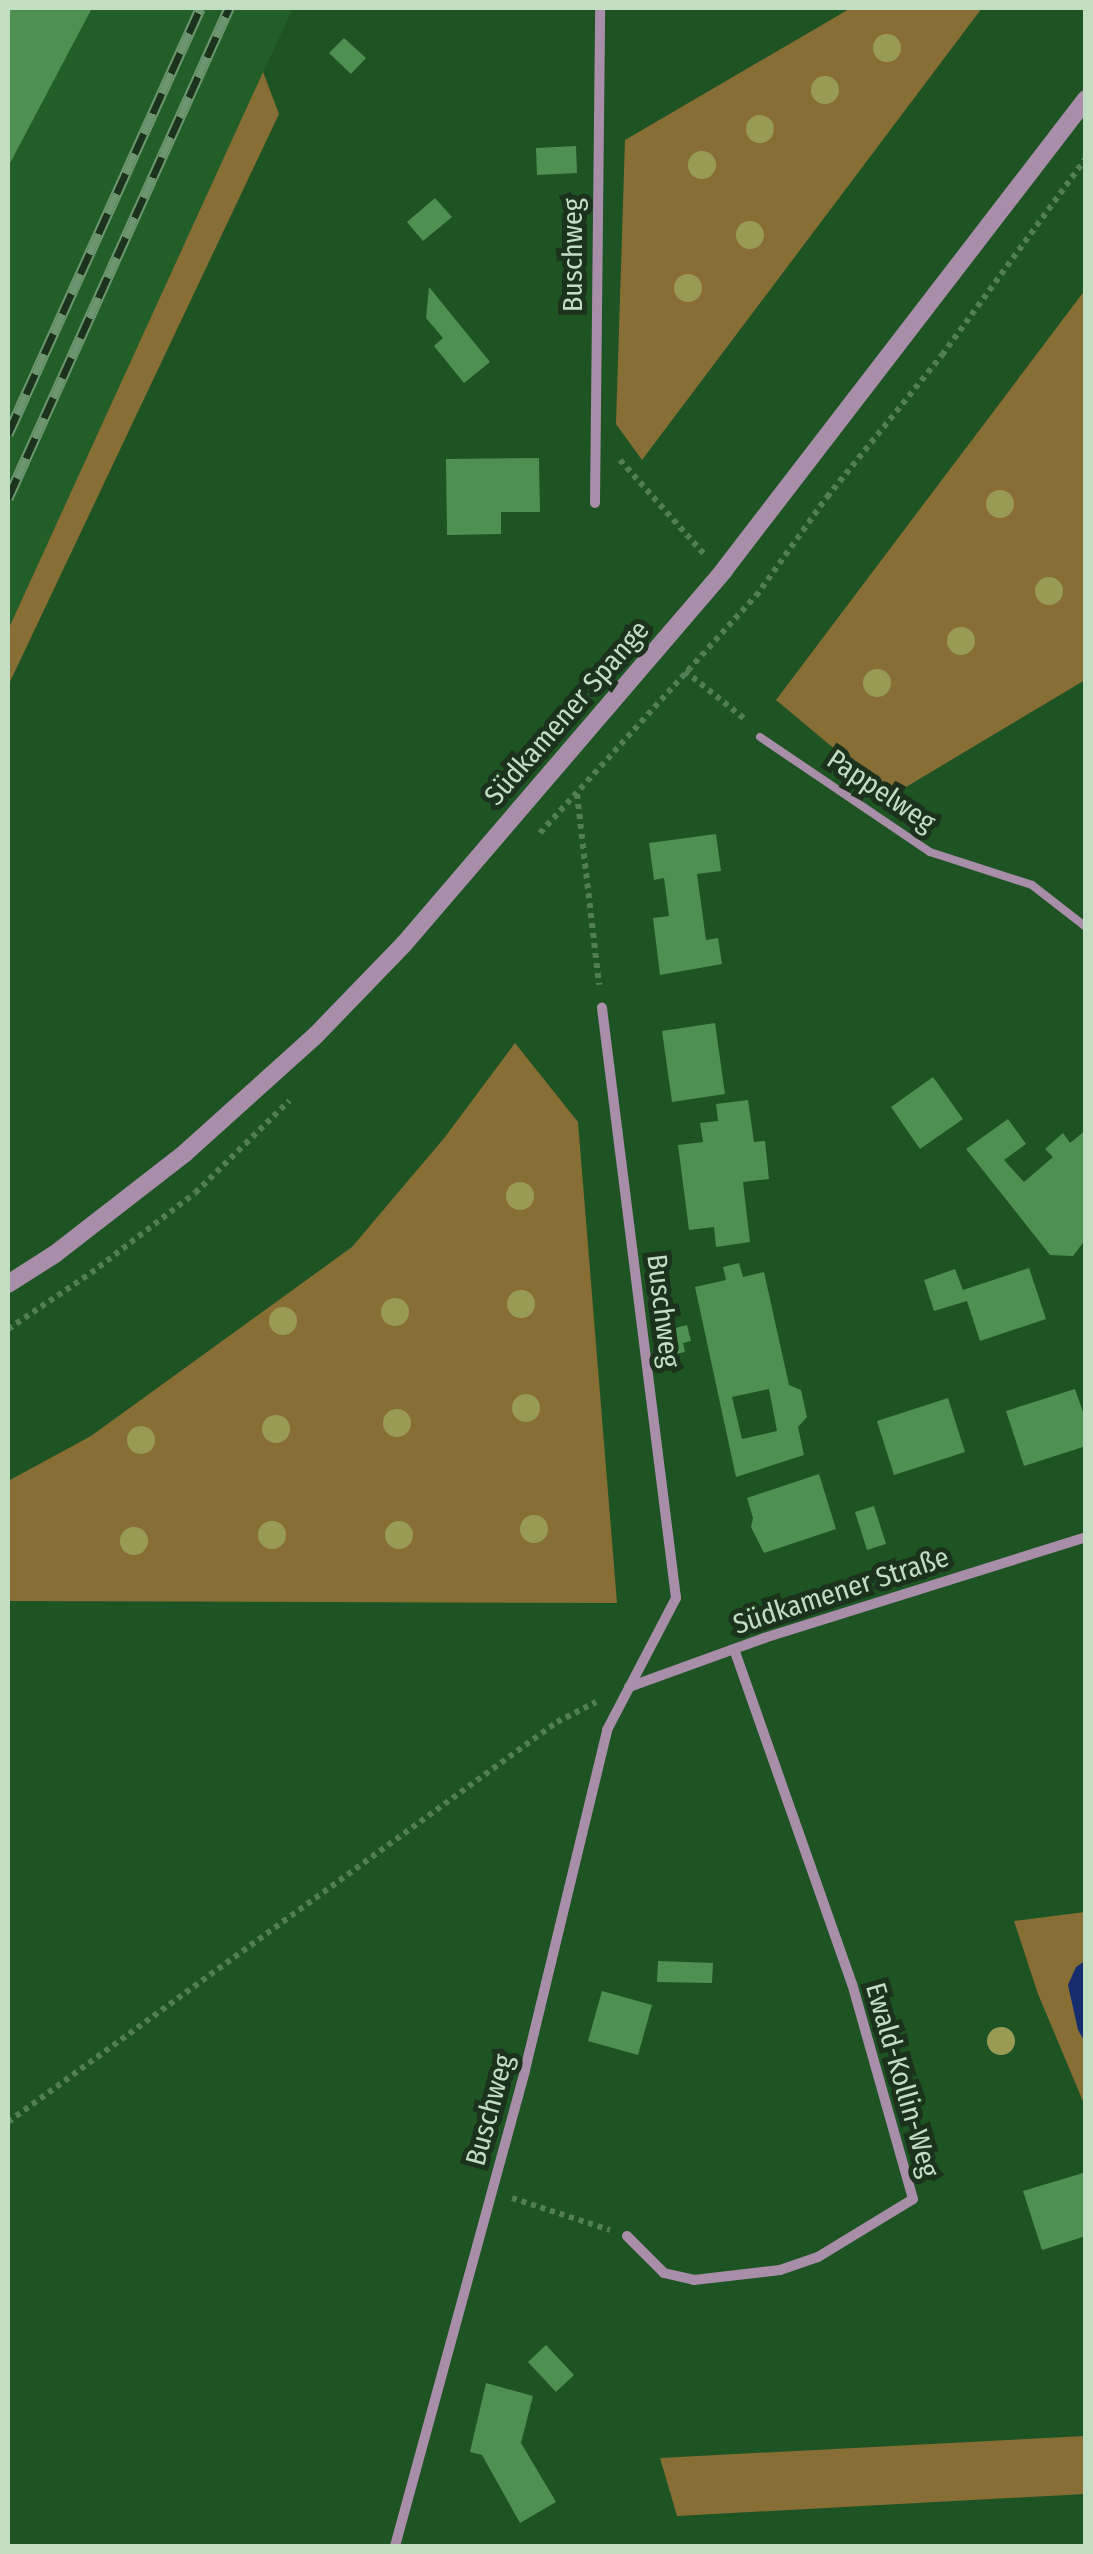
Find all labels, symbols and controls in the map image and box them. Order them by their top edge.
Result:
street label: Buschweg [556,198,590,312]
street label: Südkamener Spange [478,614,656,812]
street label: Pappelweg [821,743,941,839]
street label: Buschweg [639,1252,687,1370]
street label: Südkamener Straße [729,1540,953,1642]
street label: Ewald-Kollin-Weg [858,1979,946,2181]
street label: Buschweg [459,2051,521,2169]

